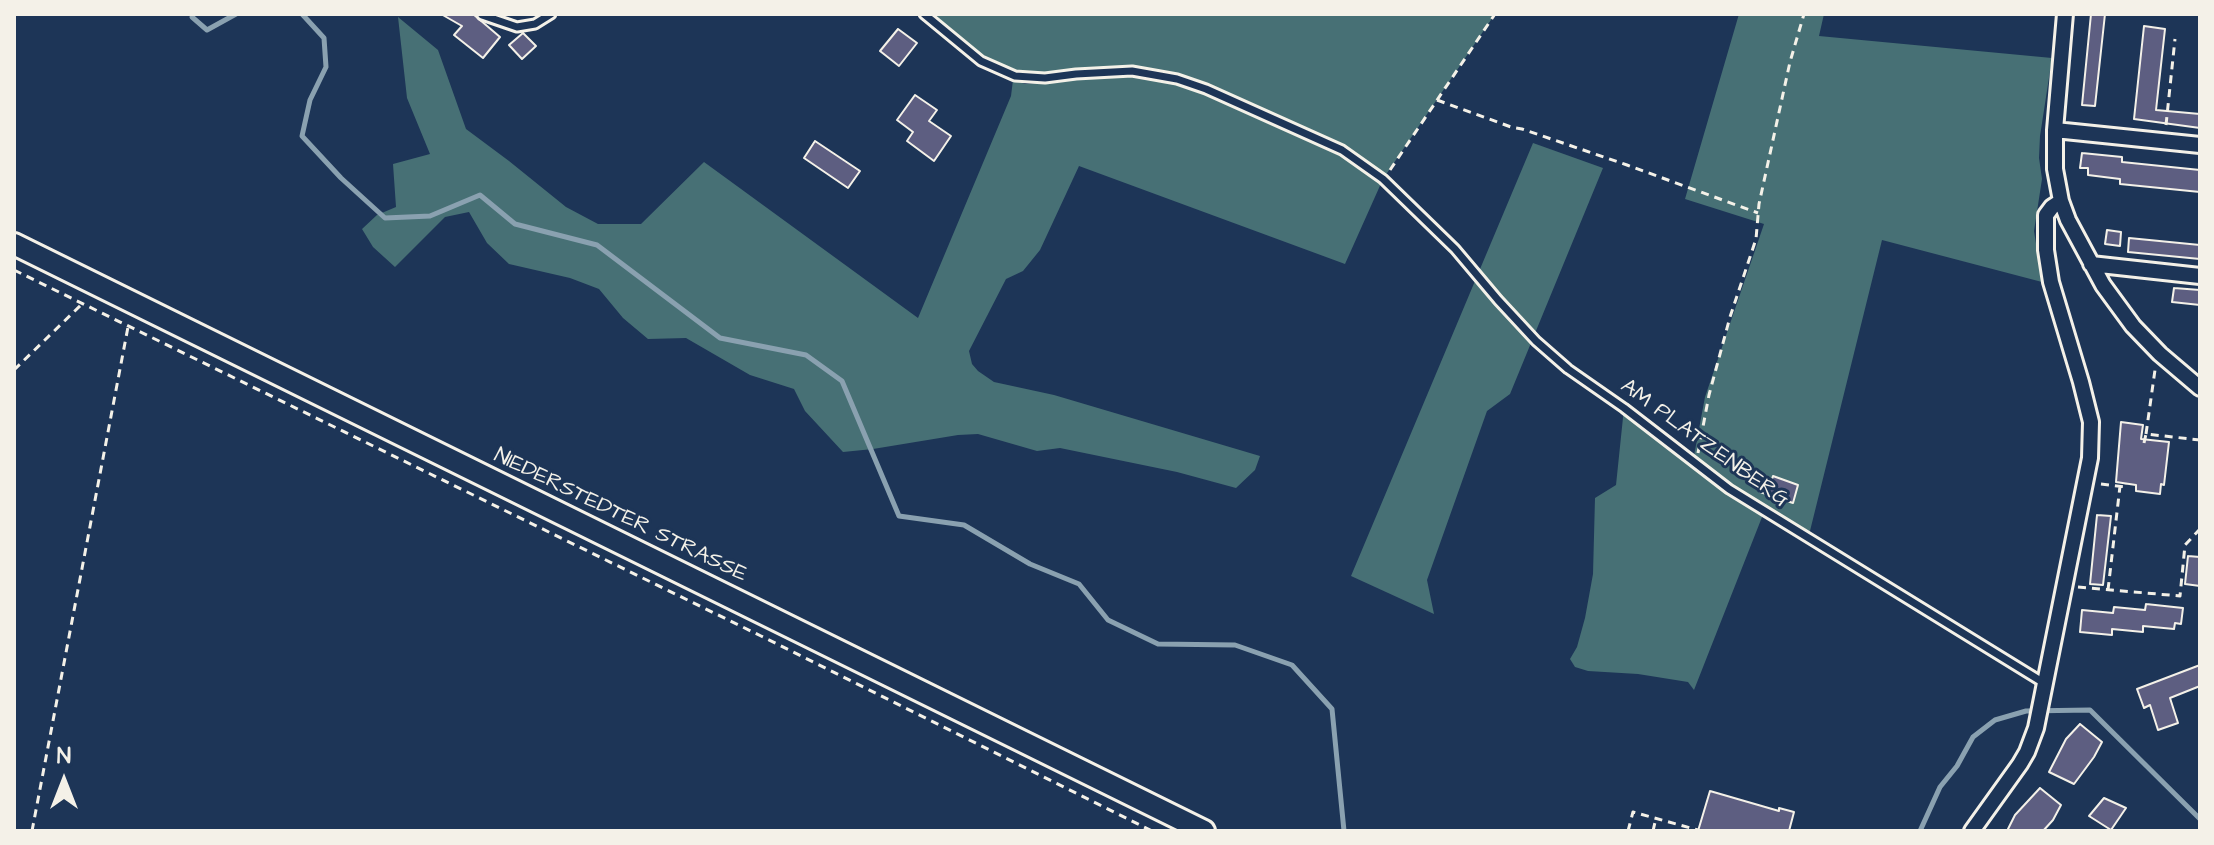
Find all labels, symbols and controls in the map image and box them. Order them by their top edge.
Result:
street label: AM PLATZENBERG [1615,374,1793,514]
street label: NIEDERSTEDTER STRASSE [489,443,751,589]
north arrow [24,741,104,821]
text: N [57,741,71,772]

